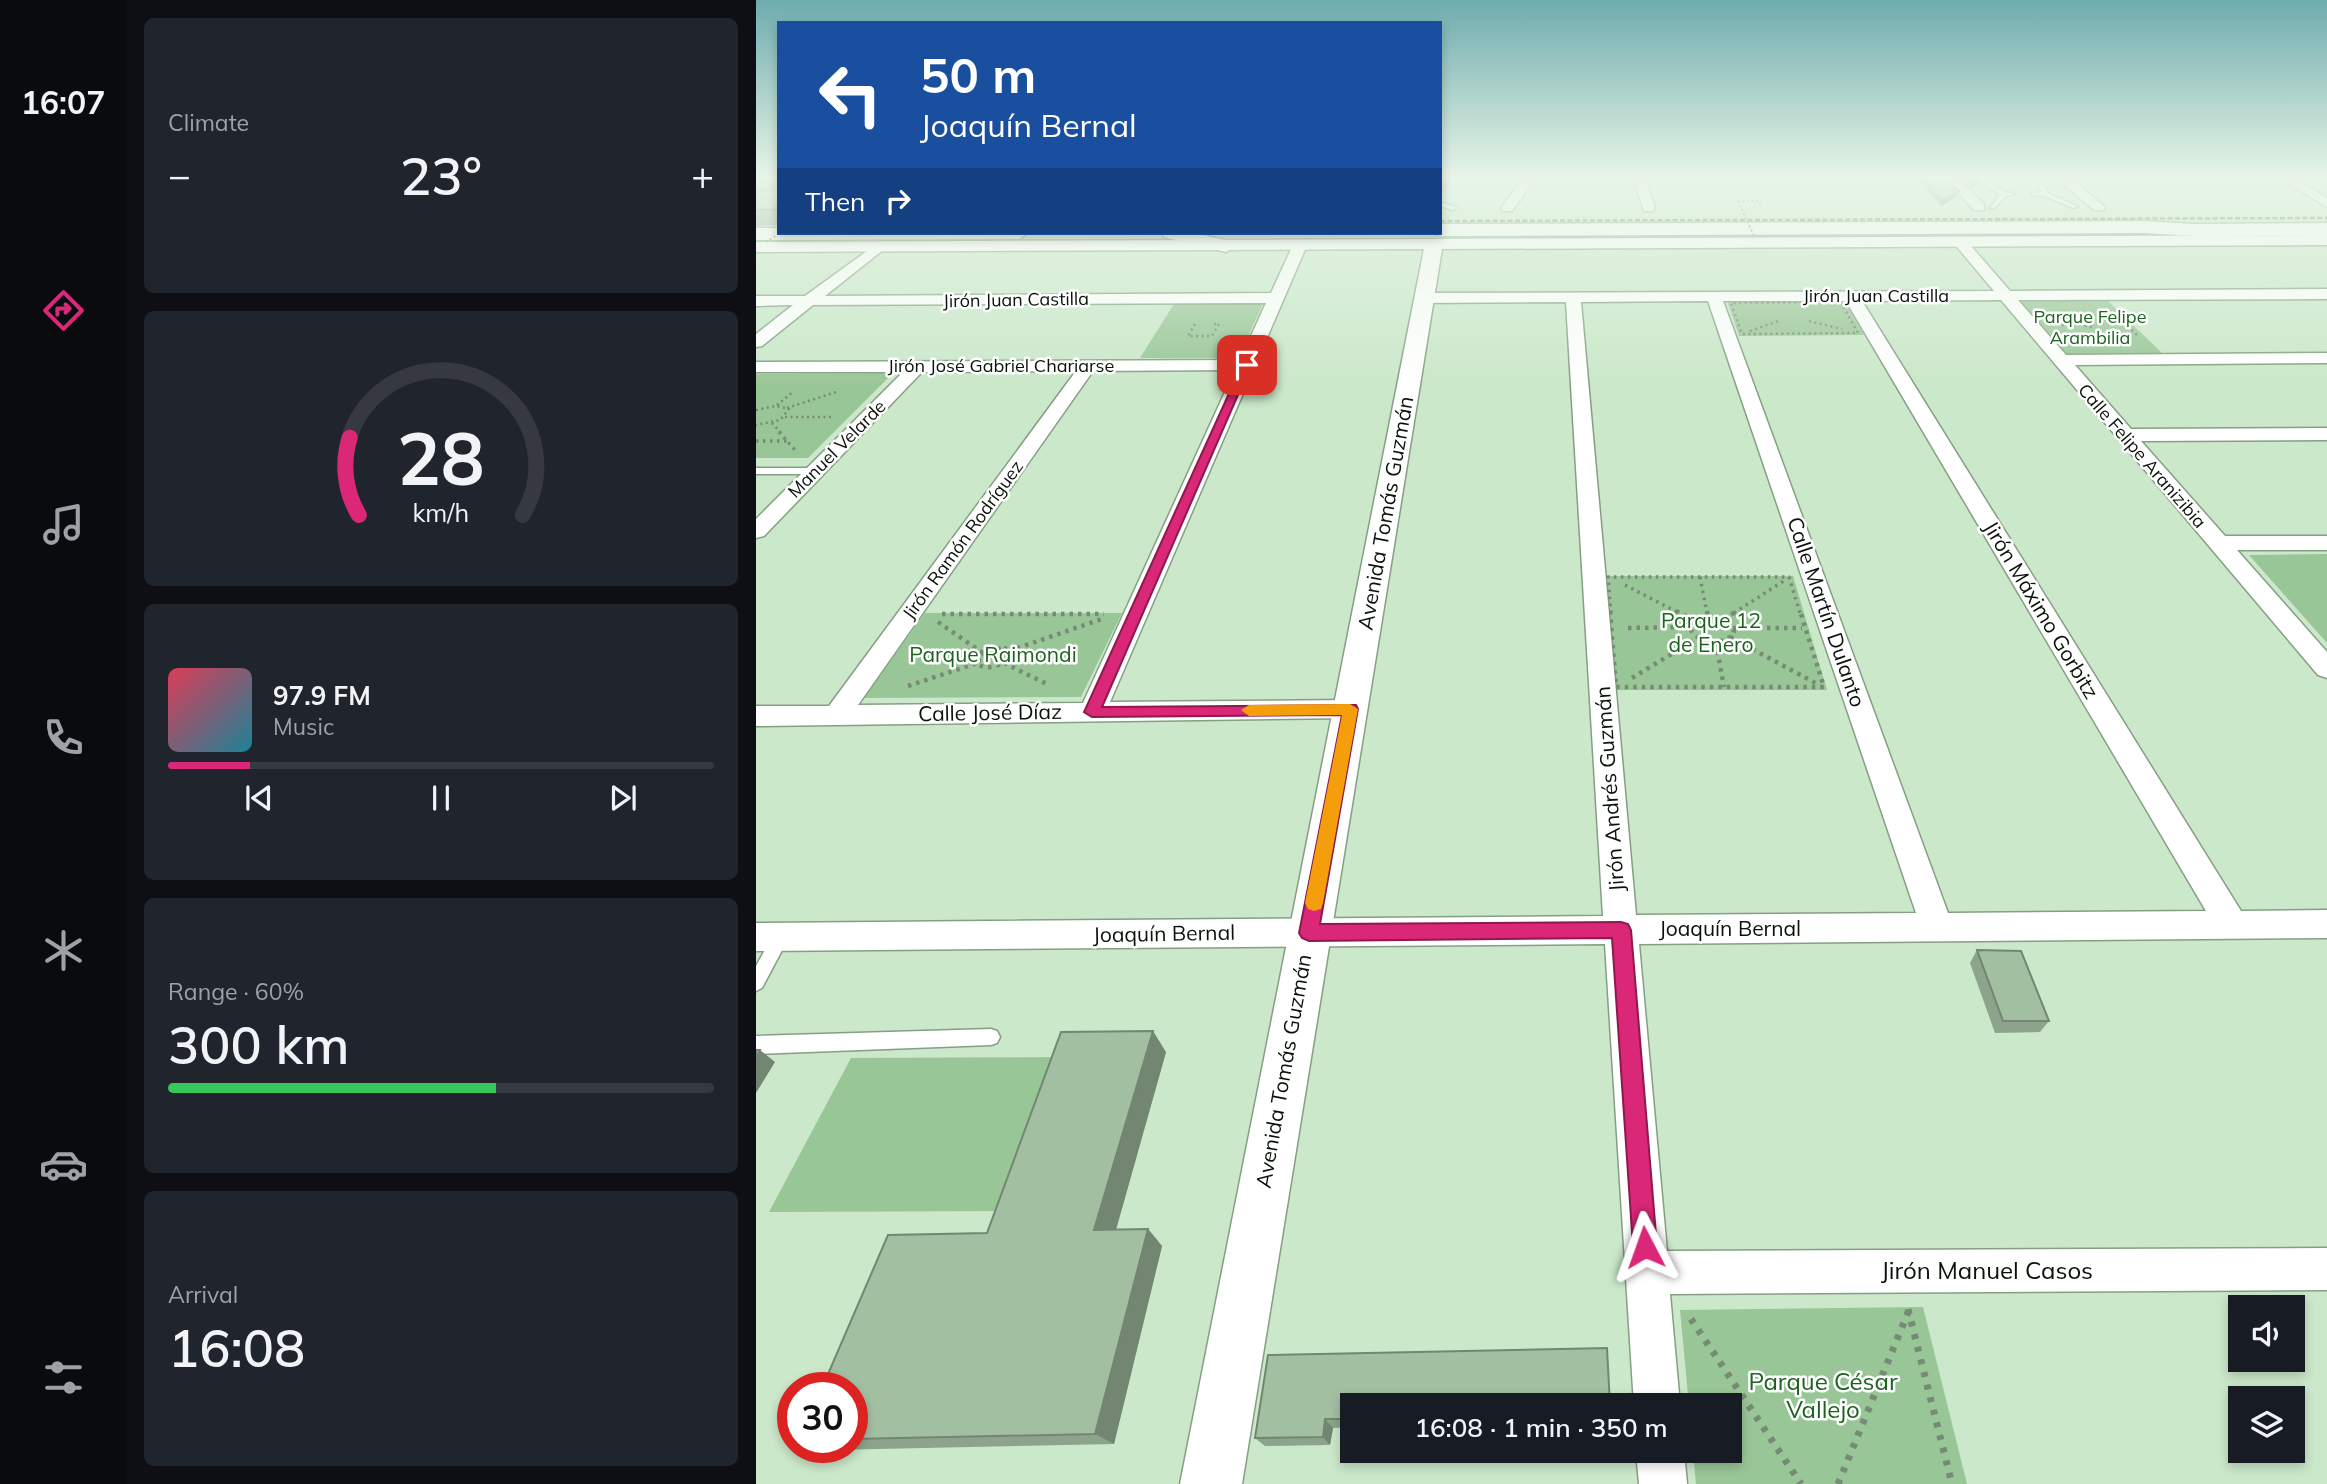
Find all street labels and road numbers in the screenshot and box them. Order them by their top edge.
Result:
street label: Jirón Juan Castilla [1803,284,1949,307]
street label: Jirón Juan Castilla [943,287,1089,312]
street label: Jirón José Gabriel Chariarse [888,354,1114,377]
street label: Calle Felipe Aranizibia [2073,379,2211,533]
street label: Avenida Tomás Guzmán [1352,394,1418,632]
street label: Manuel Velarde [783,395,891,503]
street label: Jirón Ramón Rodríguez [897,456,1028,624]
street label: Calle Martín Dulanto [1782,513,1872,710]
street label: Jirón Máximo Gorbitz [1978,516,2105,703]
street label: Jirón Andrés Guzmán [1589,685,1629,893]
street label: Calle José Díaz [918,698,1062,726]
street label: Joaquín Bernal [1659,915,1801,941]
street label: Joaquín Bernal [1093,919,1235,947]
street label: Avenida Tomás Guzmán [1250,952,1316,1190]
street label: Jirón Manuel Casos [1881,1255,2093,1285]

